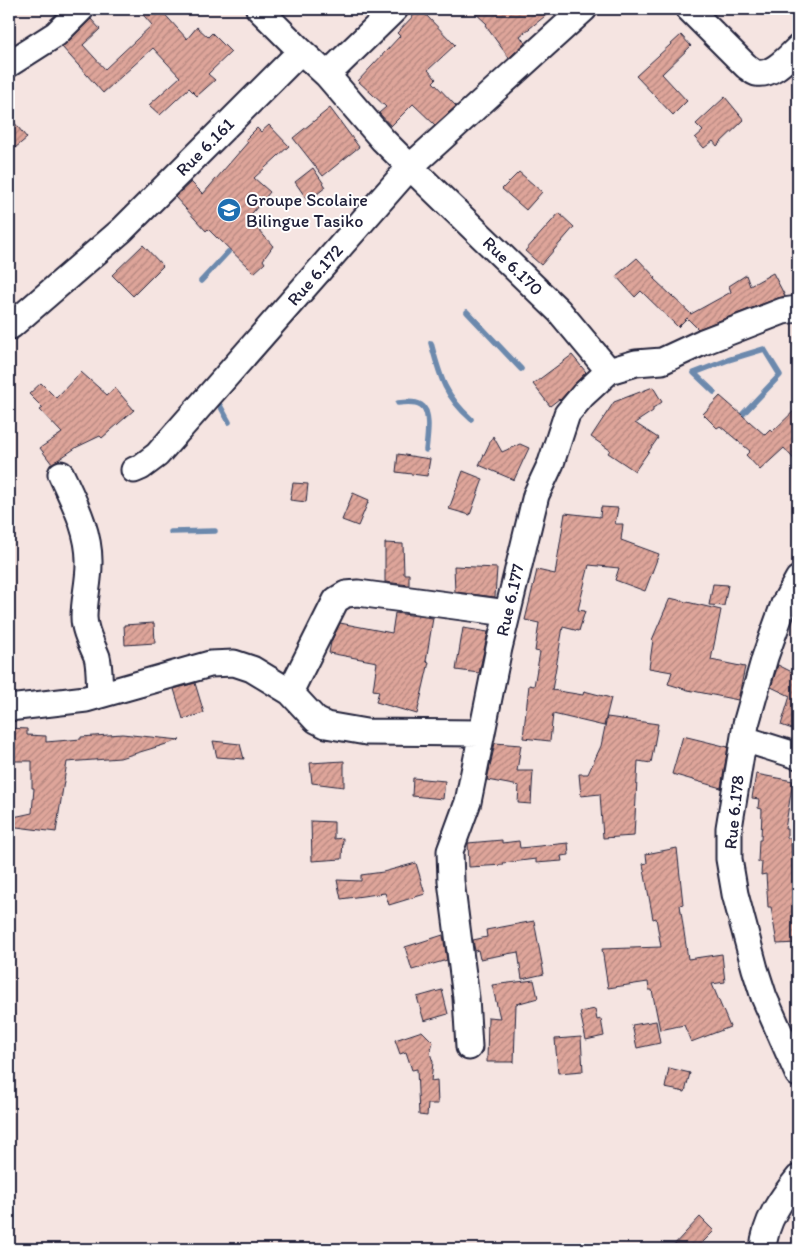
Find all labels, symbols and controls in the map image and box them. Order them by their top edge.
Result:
street label: Rue 6.161 [171,113,239,181]
place label: Groupe Scolaire Bilingue Tasiko [246,189,368,232]
school or university icon: Groupe Scolaire Bilingue Tasiko [216,197,242,223]
street label: Rue 6.170 [478,232,548,300]
street label: Rue 6.172 [282,239,348,310]
street label: Rue 6.177 [491,562,529,638]
street label: Rue 6.178 [719,774,749,850]

